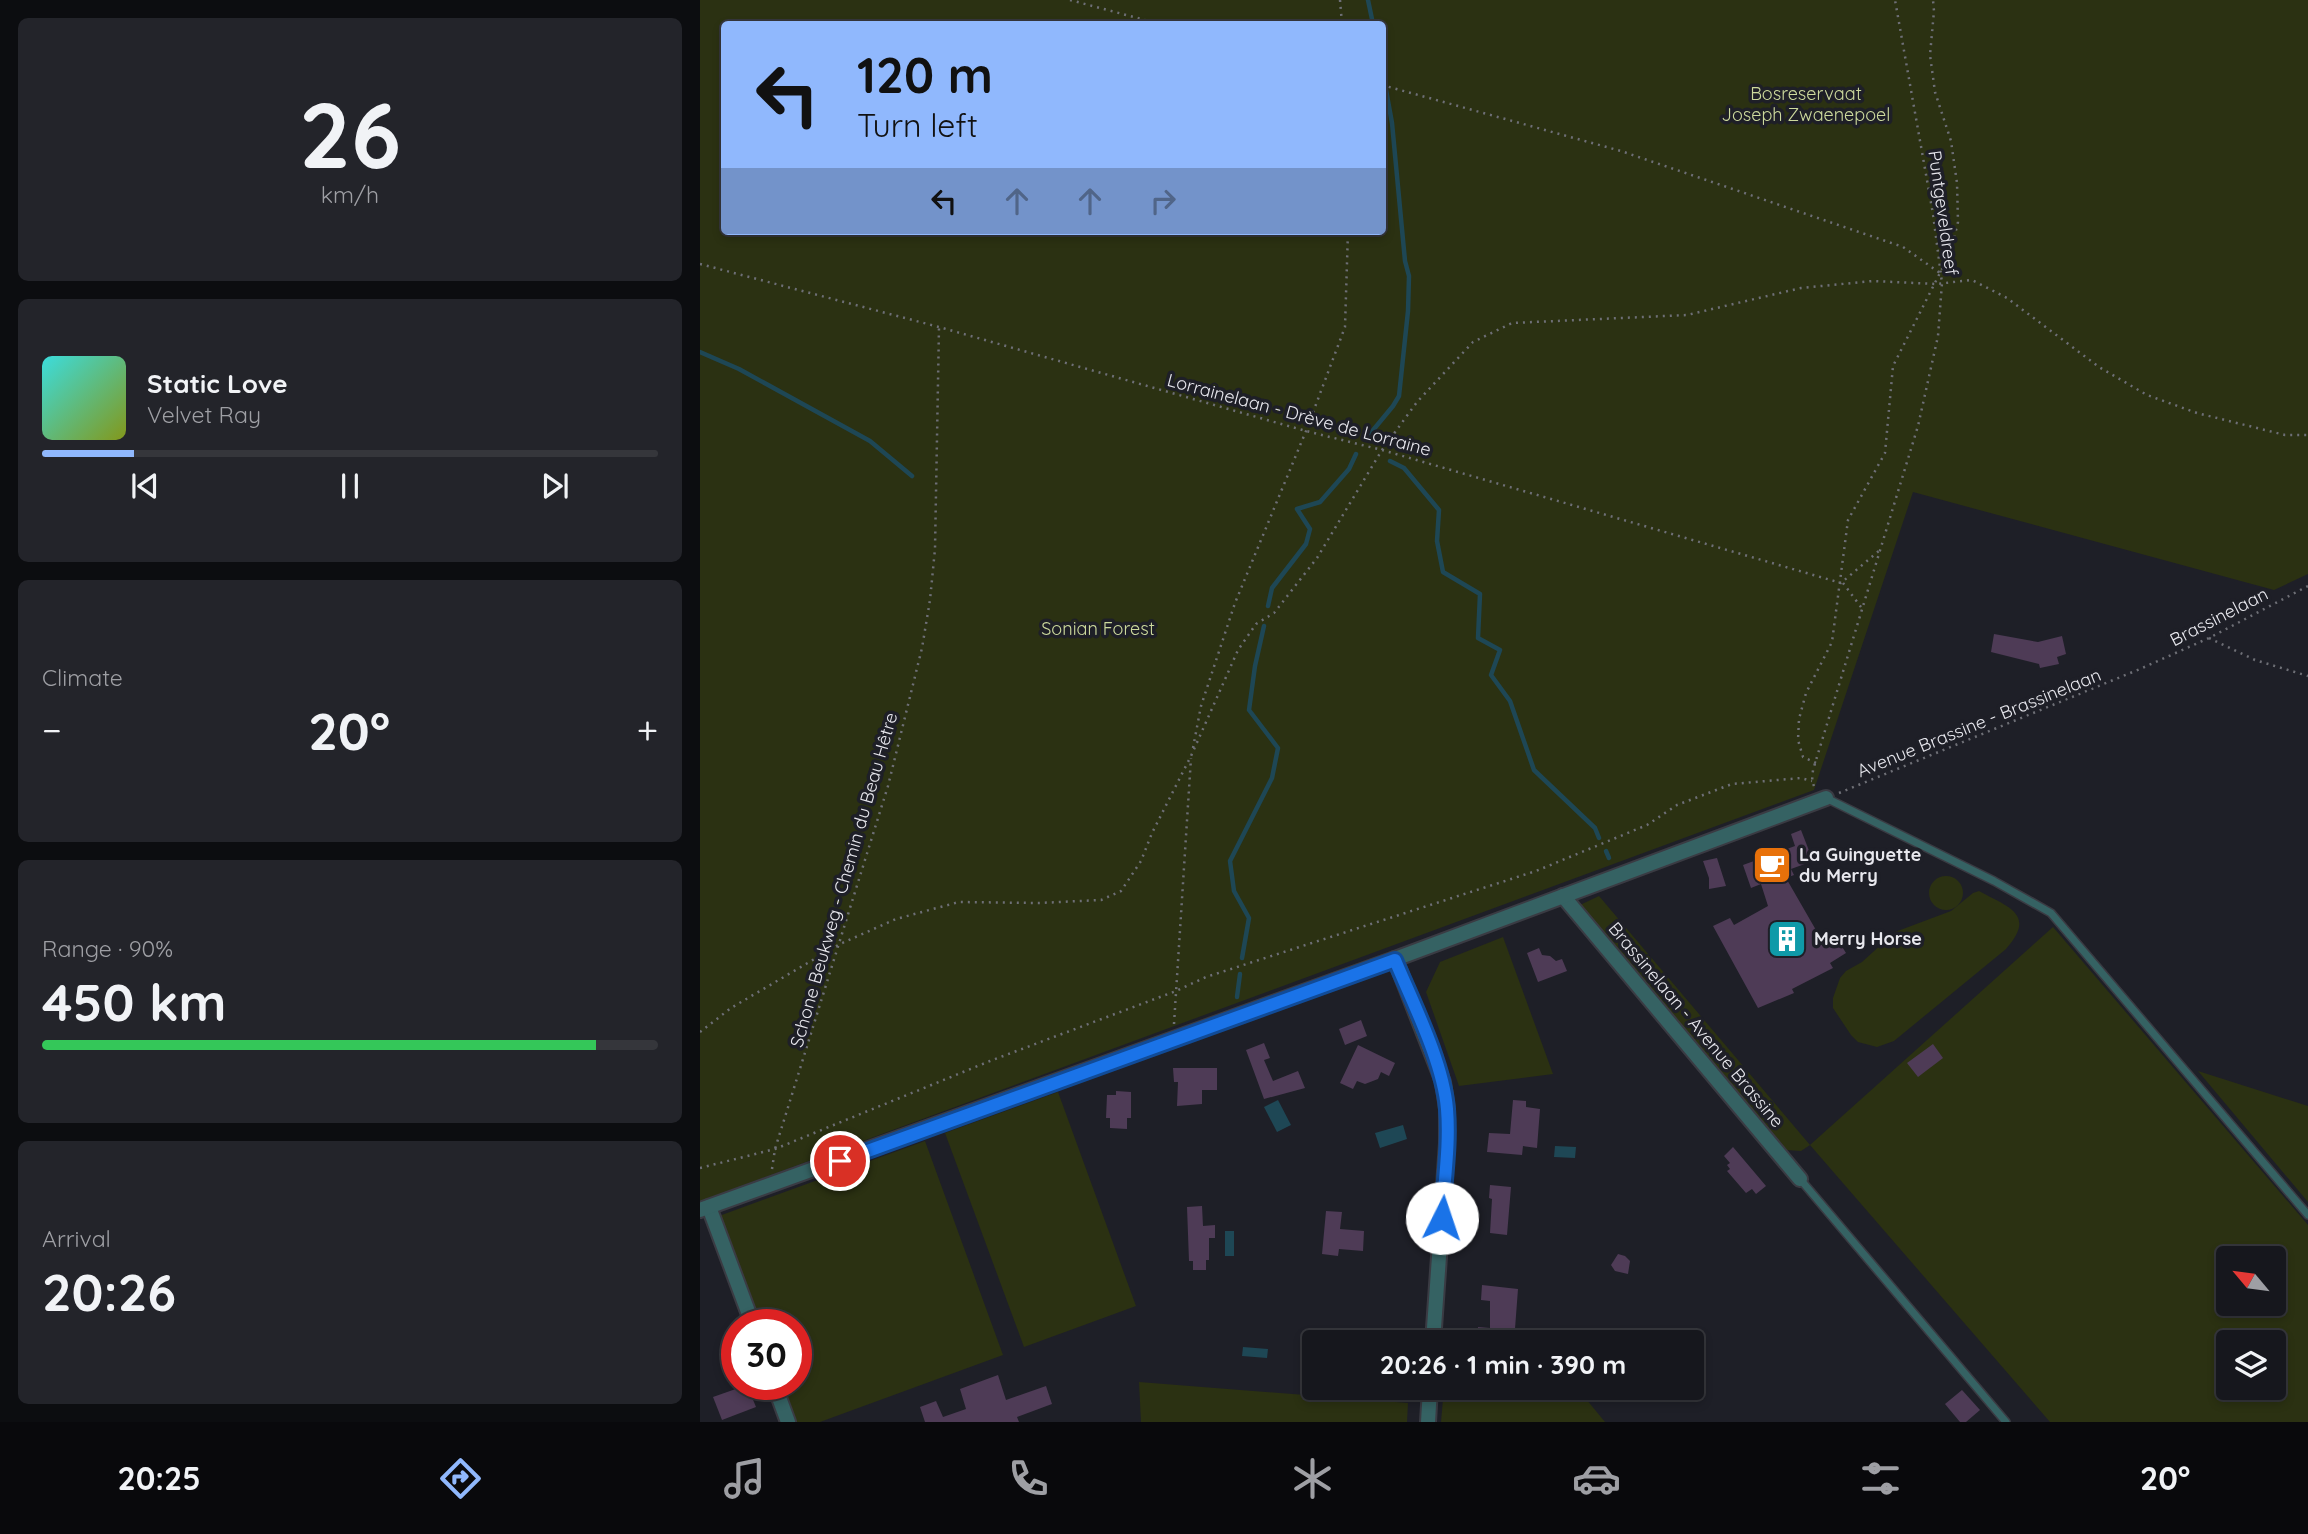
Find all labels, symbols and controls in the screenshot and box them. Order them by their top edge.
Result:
text: 120 m [857,44,993,105]
icon: left [742,49,833,140]
text: 26 [299,77,401,191]
park label: Bosreservaat Joseph Zwaenepoel [1722,82,1890,126]
text: Turn left [857,105,978,145]
street label: Puntgeveldreef [1923,149,1964,277]
text: km/h [321,180,379,209]
icon: left [925,182,963,220]
icon: ahead [998,182,1036,220]
icon: ahead [1071,182,1109,220]
icon: right [1144,182,1182,220]
text: Static Love [147,367,288,400]
street label: Lorrainelaan - Drève de Lorraine [1165,368,1434,461]
text: Velvet Ray [147,400,261,429]
icon: previous [126,467,164,505]
icon: pause [331,467,369,505]
icon: next [536,467,574,505]
street label: Brassinelaan [2166,582,2272,651]
park label: Sonian Forest [1041,617,1155,640]
text: Climate [42,663,123,692]
street label: Avenue Brassine - Brassinelaan [1853,663,2104,782]
text: 20° [308,698,390,763]
text: − [42,706,62,754]
text: + [637,706,658,754]
street label: Schone Beukweg - Chemin du Beau Hêtre [785,710,902,1050]
place label: La Guinguette du Merry [1799,843,1921,887]
cafe icon: La Guinguette du Merry [1751,844,1793,886]
street label: Brassinelaan - Avenue Brassine [1604,917,1789,1132]
building icon: Merry Horse [1766,918,1808,960]
place label: Merry Horse [1814,927,1922,950]
text: Range · 90% [42,934,173,963]
text: 450 km [42,969,227,1034]
pin [810,1131,870,1191]
icon: arrive [821,1142,859,1180]
position arrow [1405,1181,1479,1255]
text: Arrival [42,1224,111,1253]
north arrow [2216,1246,2286,1316]
map controls [2216,1246,2286,1400]
text: 20:26 [42,1259,176,1324]
speed limit sign: 30 [721,1309,812,1400]
button: layers [2216,1330,2286,1400]
text: 20:26 · 1 min · 390 m [1380,1348,1626,1381]
icon: directions [436,1454,485,1503]
icon: music [720,1454,769,1503]
icon: phone [1004,1454,1053,1503]
icon: climate [1288,1454,1337,1503]
icon: car [1572,1454,1621,1503]
icon: filters [1856,1454,1905,1503]
text: 20:25 [118,1458,201,1498]
text: 20° [2140,1458,2190,1498]

